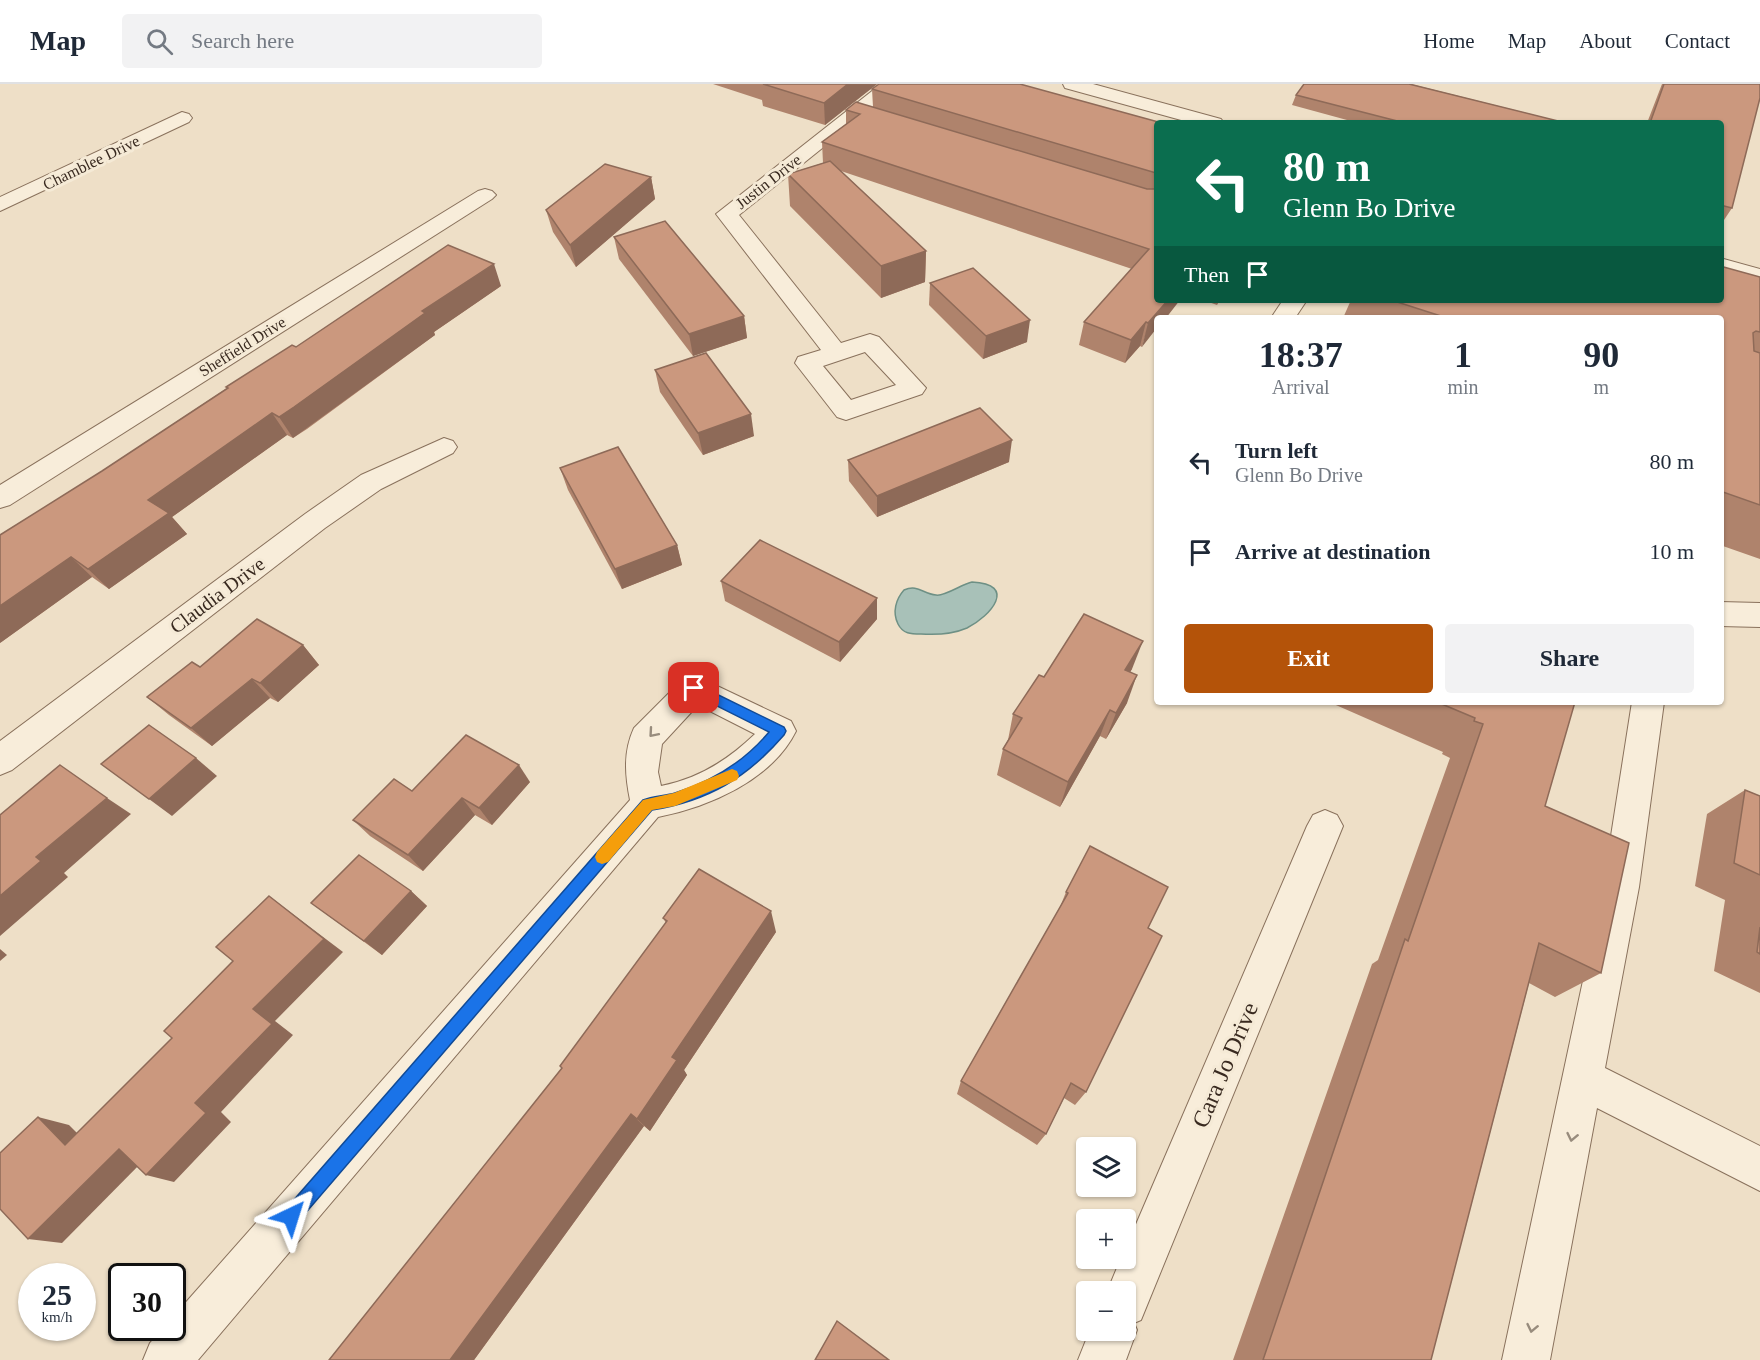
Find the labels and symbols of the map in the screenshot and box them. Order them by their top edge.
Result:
street label: Chamblee Drive [40,132,142,193]
street label: Justin Drive [732,151,804,212]
street label: Sheffield Drive [196,313,289,380]
street label: Claudia Drive [165,552,269,638]
pin [668,662,719,713]
one-way arrow [649,726,660,737]
street label: Cara Jo Drive [1187,999,1263,1131]
one-way arrow [1566,1131,1579,1141]
position arrow [259,1184,323,1248]
speed limit sign: 30 [108,1263,186,1341]
one-way arrow [1526,1322,1539,1332]

